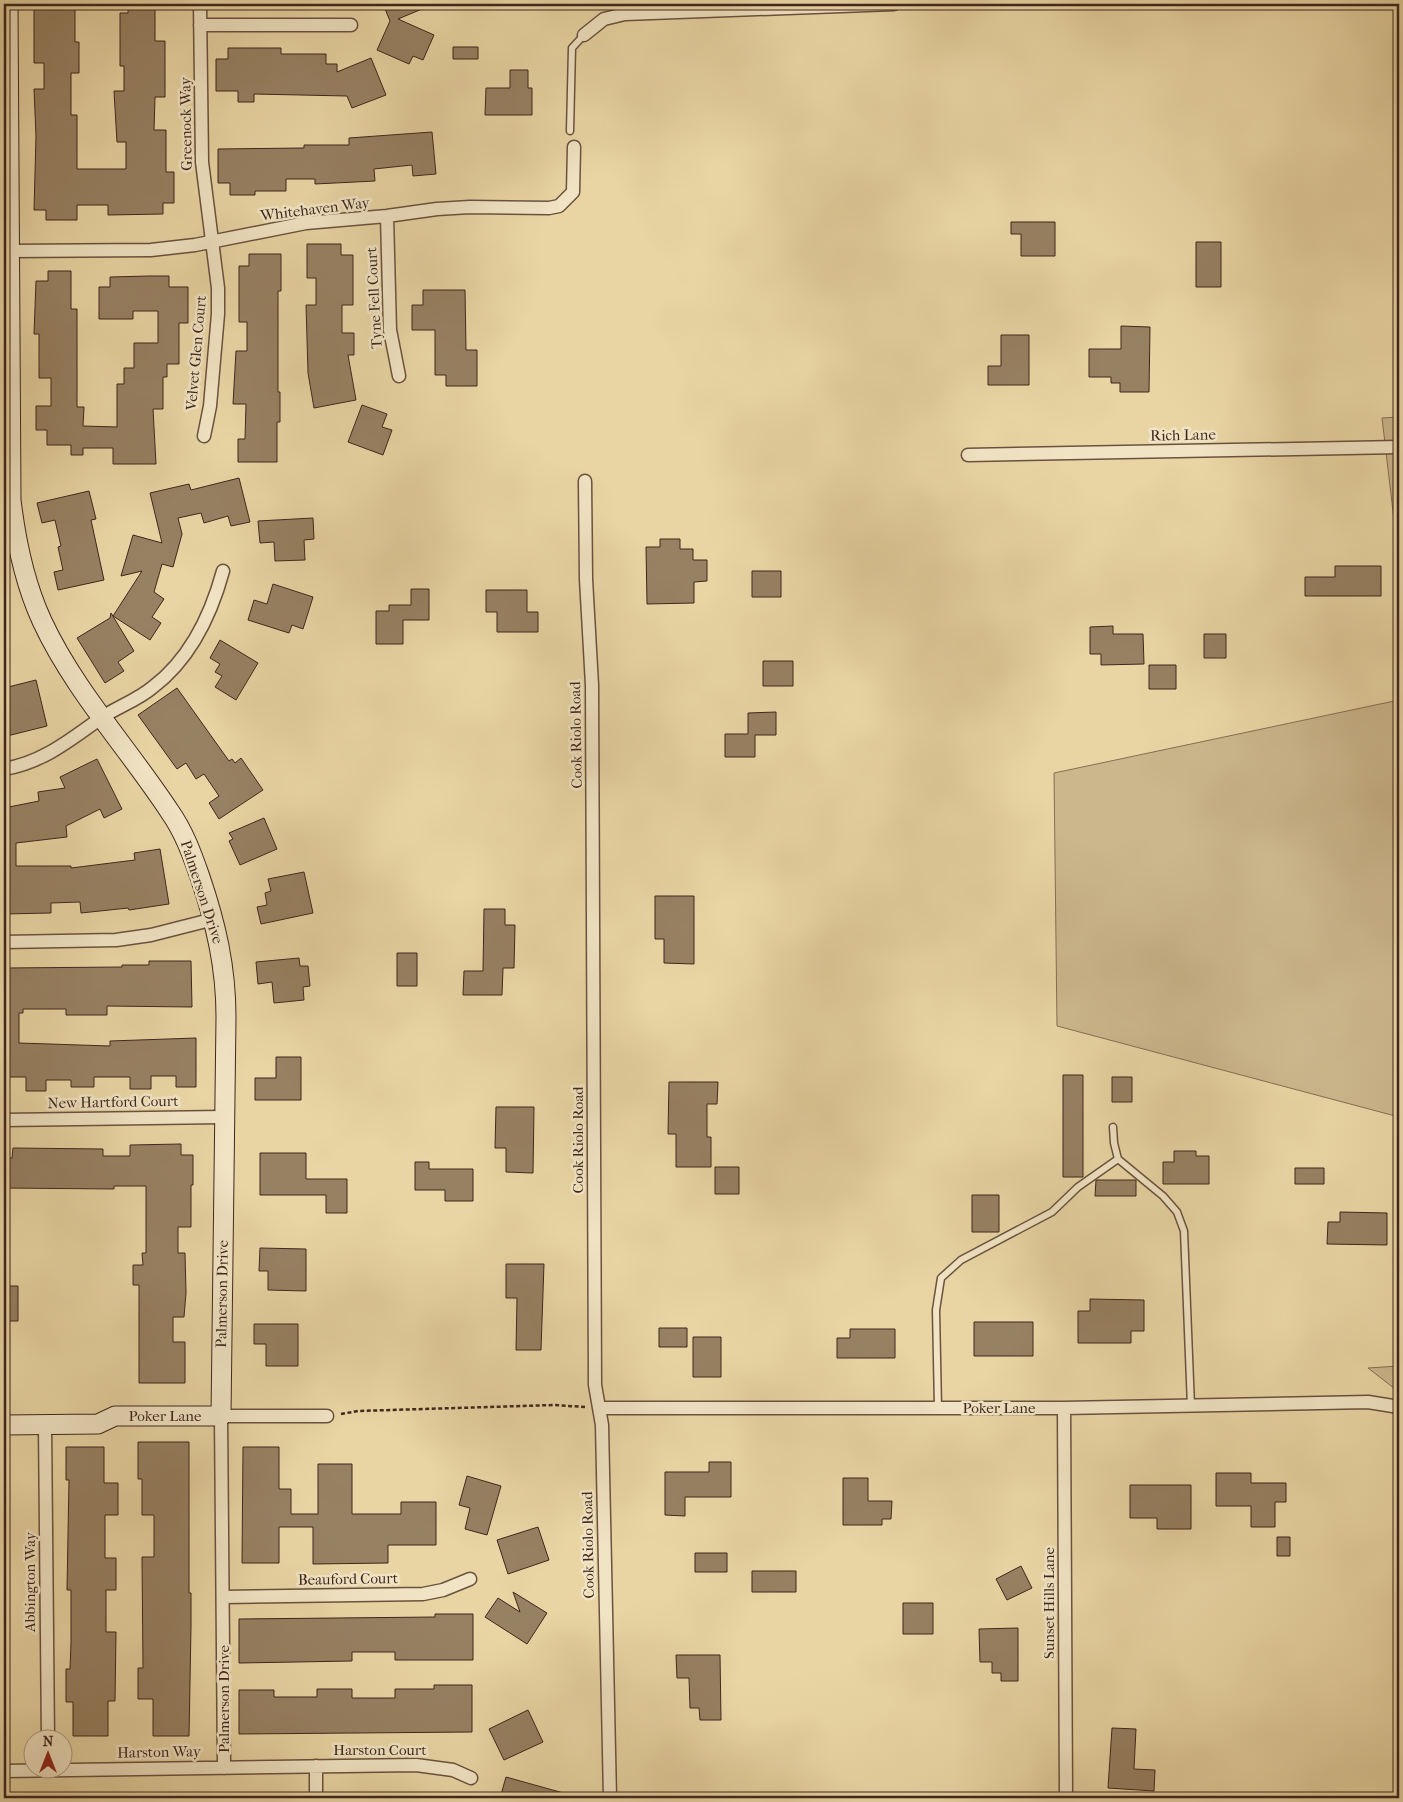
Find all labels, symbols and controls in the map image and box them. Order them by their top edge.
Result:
street label: Greenock Way [176,76,196,171]
street label: Whitehaven Way [258,193,372,225]
street label: Tyne Fell Court [362,246,386,349]
street label: Velvet Glen Court [182,294,210,412]
street label: Rich Lane [1150,425,1216,445]
street label: Cook Riolo Road [566,680,586,789]
street label: Palmerson Drive [177,838,227,947]
street label: Cook Riolo Road [569,1086,587,1194]
street label: New Hartford Court [47,1092,179,1112]
street label: Palmerson Drive [212,1239,232,1348]
street label: Poker Lane [963,1399,1036,1417]
street label: Poker Lane [129,1407,202,1425]
street label: Cook Riolo Road [578,1490,598,1599]
street label: Abbington Way [21,1531,39,1633]
street label: Sunset Hills Lane [1040,1547,1058,1659]
street label: Beauford Court [298,1569,399,1589]
street label: Palmerson Drive [215,1645,233,1753]
north arrow [22,1730,72,1780]
text: N [43,1733,54,1750]
street label: Harston Court [333,1741,427,1759]
street label: Harston Way [117,1742,202,1762]

